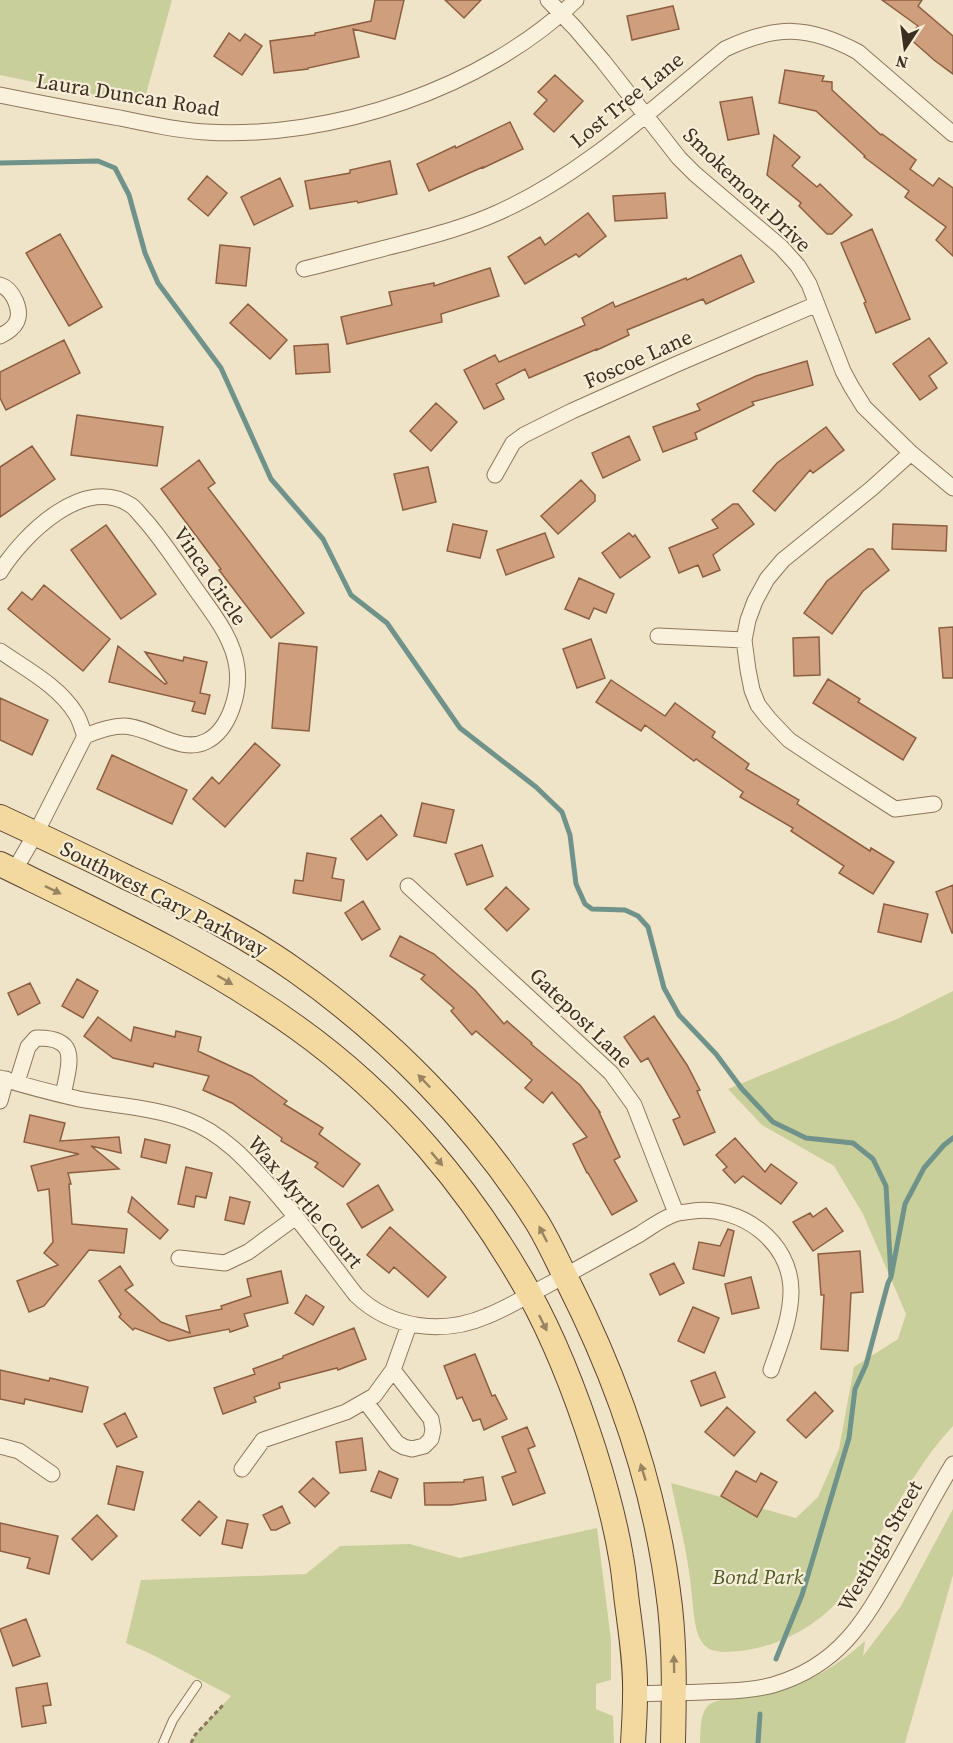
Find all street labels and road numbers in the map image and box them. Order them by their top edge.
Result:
street label: Lost Tree Lane [564,45,689,154]
street label: Laura Duncan Road [34,66,222,123]
street label: Smokemont Drive [677,121,818,258]
street label: Foscoe Lane [579,322,697,395]
street label: Vinca Circle [167,521,254,631]
street label: Southwest Cary Parkway [56,834,273,964]
street label: Gatepost Lane [523,961,639,1074]
street label: Wax Myrtle Court [241,1129,370,1274]
street label: Westhigh Street [830,1475,929,1617]

